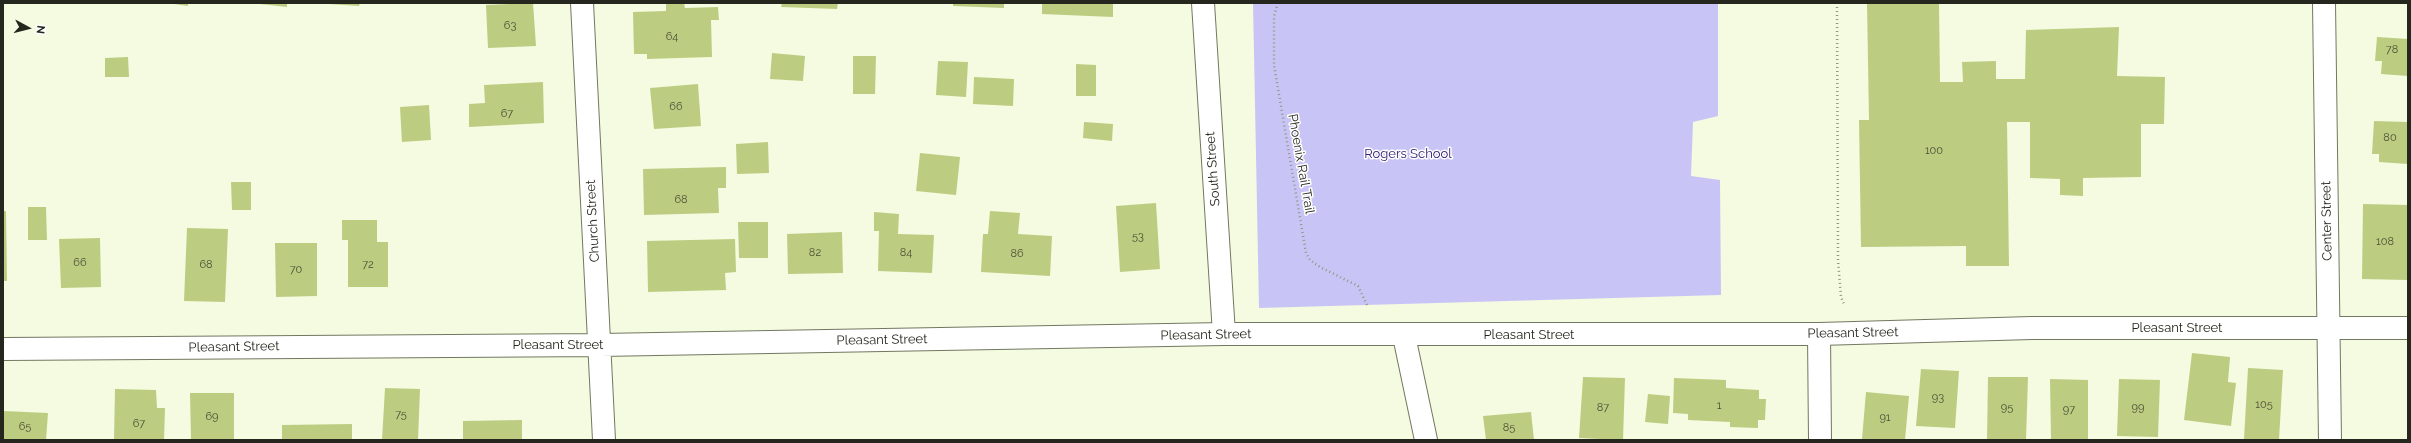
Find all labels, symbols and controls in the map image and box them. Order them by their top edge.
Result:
north arrow [8,8,48,48]
house number: 63 [504,19,516,33]
text: N [33,25,47,34]
house number: 64 [666,30,678,44]
house number: 78 [2386,43,2398,57]
house number: 66 [669,100,683,114]
house number: 67 [501,107,513,121]
street label: Phoenix Rail Trail [1285,113,1317,215]
street label: South Street [1203,131,1223,207]
house number: 80 [2383,131,2397,145]
house number: 100 [1925,144,1943,158]
park label: Rogers School [1364,146,1452,162]
street label: Church Street [583,179,603,263]
street label: Center Street [2319,181,2335,261]
house number: 68 [674,193,688,207]
house number: 53 [1132,230,1144,244]
house number: 108 [2376,235,2394,249]
house number: 82 [809,246,821,260]
house number: 84 [900,246,912,260]
house number: 86 [1010,247,1024,261]
house number: 66 [73,256,87,270]
house number: 68 [199,258,213,272]
house number: 72 [362,258,374,272]
house number: 70 [290,263,302,277]
street label: Pleasant Street [2132,320,2222,336]
street label: Pleasant Street [1807,324,1899,342]
street label: Pleasant Street [1160,326,1252,344]
street label: Pleasant Street [1484,327,1574,343]
street label: Pleasant Street [836,331,928,349]
street label: Pleasant Street [513,337,603,353]
street label: Pleasant Street [188,338,280,356]
house number: 93 [1932,391,1944,405]
house number: 105 [2255,398,2273,412]
house number: 1 [1717,399,1721,413]
house number: 87 [1597,401,1609,415]
house number: 95 [2001,401,2013,415]
house number: 99 [2132,401,2144,415]
house number: 97 [2063,403,2075,417]
house number: 75 [395,408,407,422]
house number: 69 [205,410,219,424]
house number: 91 [1879,411,1891,425]
house number: 67 [133,417,145,431]
house number: 65 [19,420,31,434]
house number: 85 [1503,421,1515,435]

